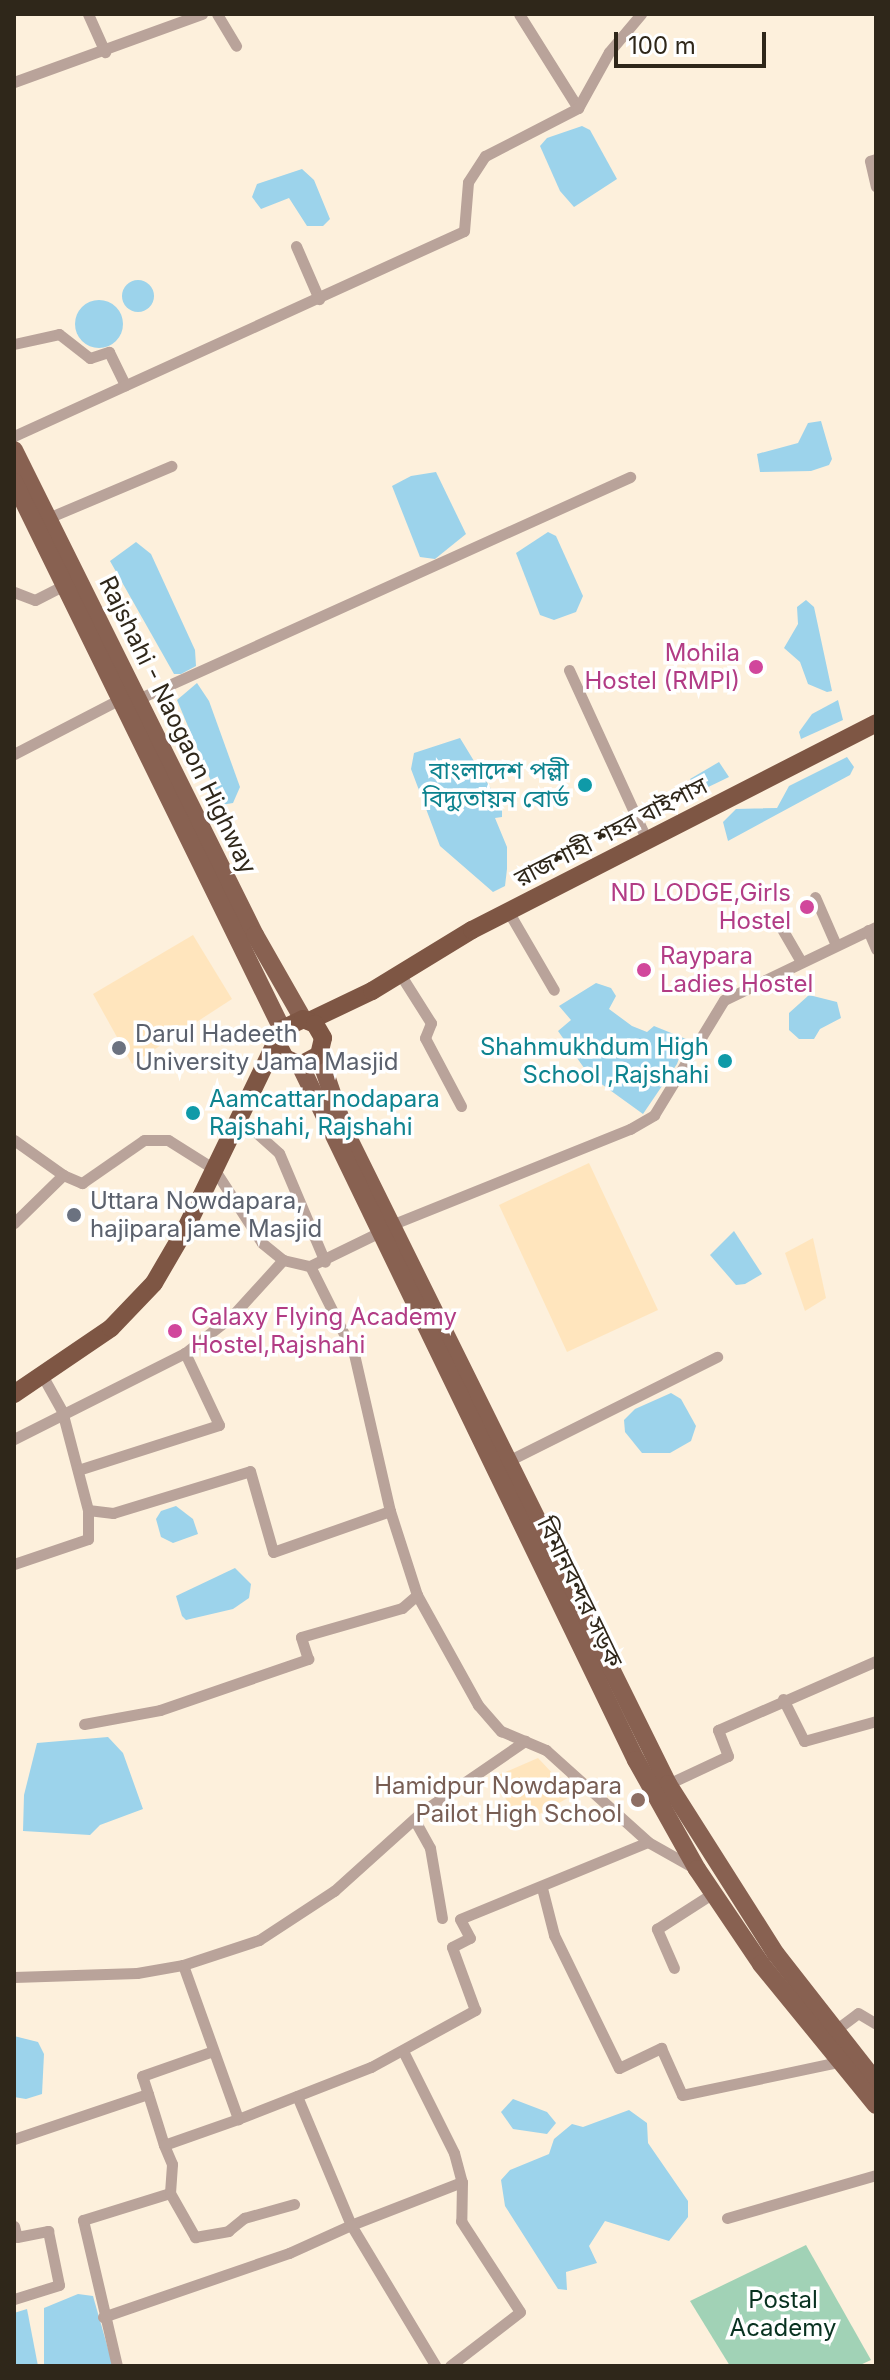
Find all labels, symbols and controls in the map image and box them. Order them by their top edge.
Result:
scale bar [618,16,770,66]
text: 100 m [628,31,696,60]
street label: Rajshahi - Naogaon Highway [93,571,263,879]
place label: Mohila Hostel (RMPI) [585,639,740,695]
marker: Mohila Hostel (RMPI) [747,658,765,676]
place label: বাংলাদেশ পল্লী বিদ্যুতায়ন বোর্ড [423,757,569,813]
street label: রাজশাহী শহর বাইপাস [510,771,712,893]
marker: বাংলাদেশ পল্লী বিদ্যুতায়ন বোর্ড [576,776,594,794]
place label: ND LODGE,Girls Hostel [610,879,791,935]
marker: ND LODGE,Girls Hostel [798,898,816,916]
place label: Raypara Ladies Hostel [660,942,813,998]
marker: Raypara Ladies Hostel [635,961,653,979]
place label: Darul Hadeeth University Jama Masjid [135,1020,399,1076]
place label: Shahmukhdum High School ,Rajshahi [480,1033,709,1089]
marker: Darul Hadeeth University Jama Masjid [110,1039,128,1057]
marker: Shahmukhdum High School ,Rajshahi [716,1052,734,1070]
place label: Aamcattar nodapara Rajshahi, Rajshahi [209,1085,440,1141]
marker: Aamcattar nodapara Rajshahi, Rajshahi [184,1104,202,1122]
place label: Uttara Nowdapara, hajipara jame Masjid [90,1187,322,1243]
marker: Uttara Nowdapara, hajipara jame Masjid [65,1206,83,1224]
place label: Galaxy Flying Academy Hostel,Rajshahi [191,1303,457,1359]
marker: Galaxy Flying Academy Hostel,Rajshahi [166,1322,184,1340]
street label: বিমানবন্দর সড়ক [531,1512,629,1672]
place label: Hamidpur Nowdapara Pailot High School [374,1772,622,1828]
marker: Hamidpur Nowdapara Pailot High School [629,1791,647,1809]
park label: Postal Academy [730,2286,836,2342]

